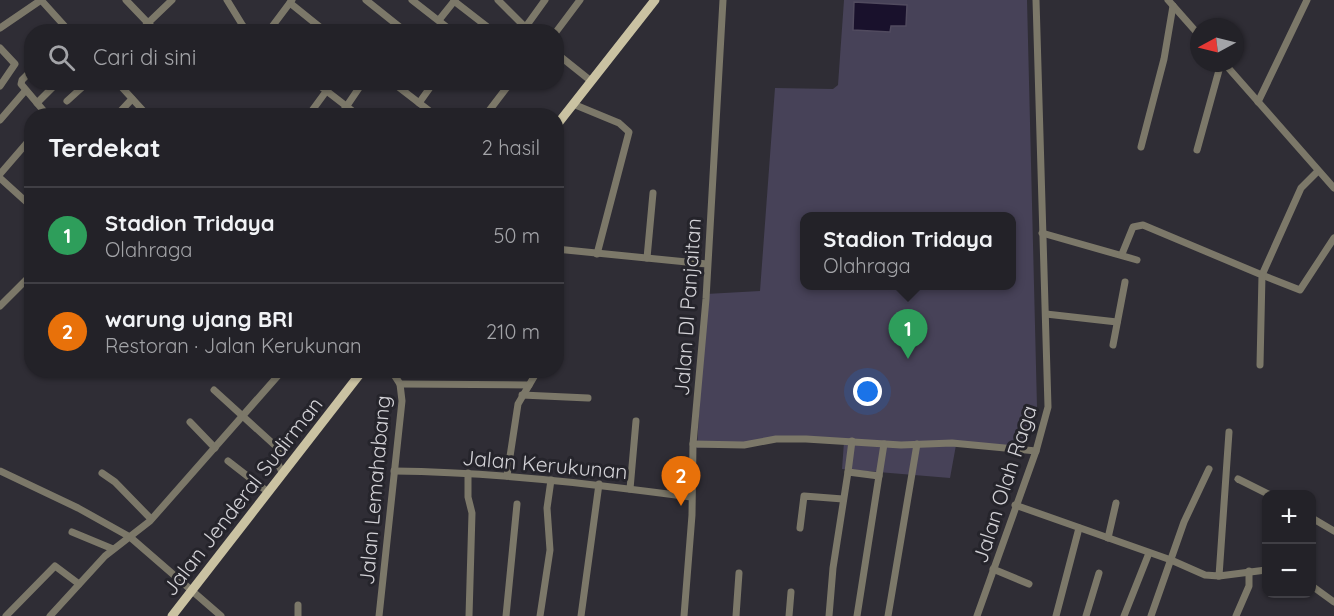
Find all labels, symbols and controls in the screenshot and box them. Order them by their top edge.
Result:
north arrow [1190,18,1244,72]
search box [24,24,564,90]
icon: search [45,41,78,74]
text: Cari di sini [93,43,196,71]
text: Terdekat [48,131,161,164]
text: 2 hasil [482,135,540,160]
text: Stadion Tridaya [105,209,275,237]
popup [800,212,1016,290]
street label: Jalan DI Panjaitan [668,217,706,397]
text: 1 [64,223,71,248]
text: 50 m [494,223,540,248]
text: Stadion Tridaya [823,225,993,253]
text: Olahraga [105,237,192,262]
text: Olahraga [823,253,911,278]
text: warung ujang BRI [105,305,293,333]
pin: 1 [888,310,928,359]
text: 2 [62,319,73,344]
text: 210 m [486,319,540,344]
text: Restoran · Jalan Kerukunan [105,333,362,358]
your location [853,377,882,406]
street label: Jalan Jenderal Sudirman [156,391,328,601]
street label: Jalan Lemahabang [353,394,395,586]
street label: Jalan Olah Raga [966,402,1042,566]
street label: Jalan Kerukunan [461,444,629,484]
pin: 2 [662,456,700,506]
map controls [1262,490,1316,598]
button: + [1262,490,1316,544]
button: − [1262,544,1316,598]

